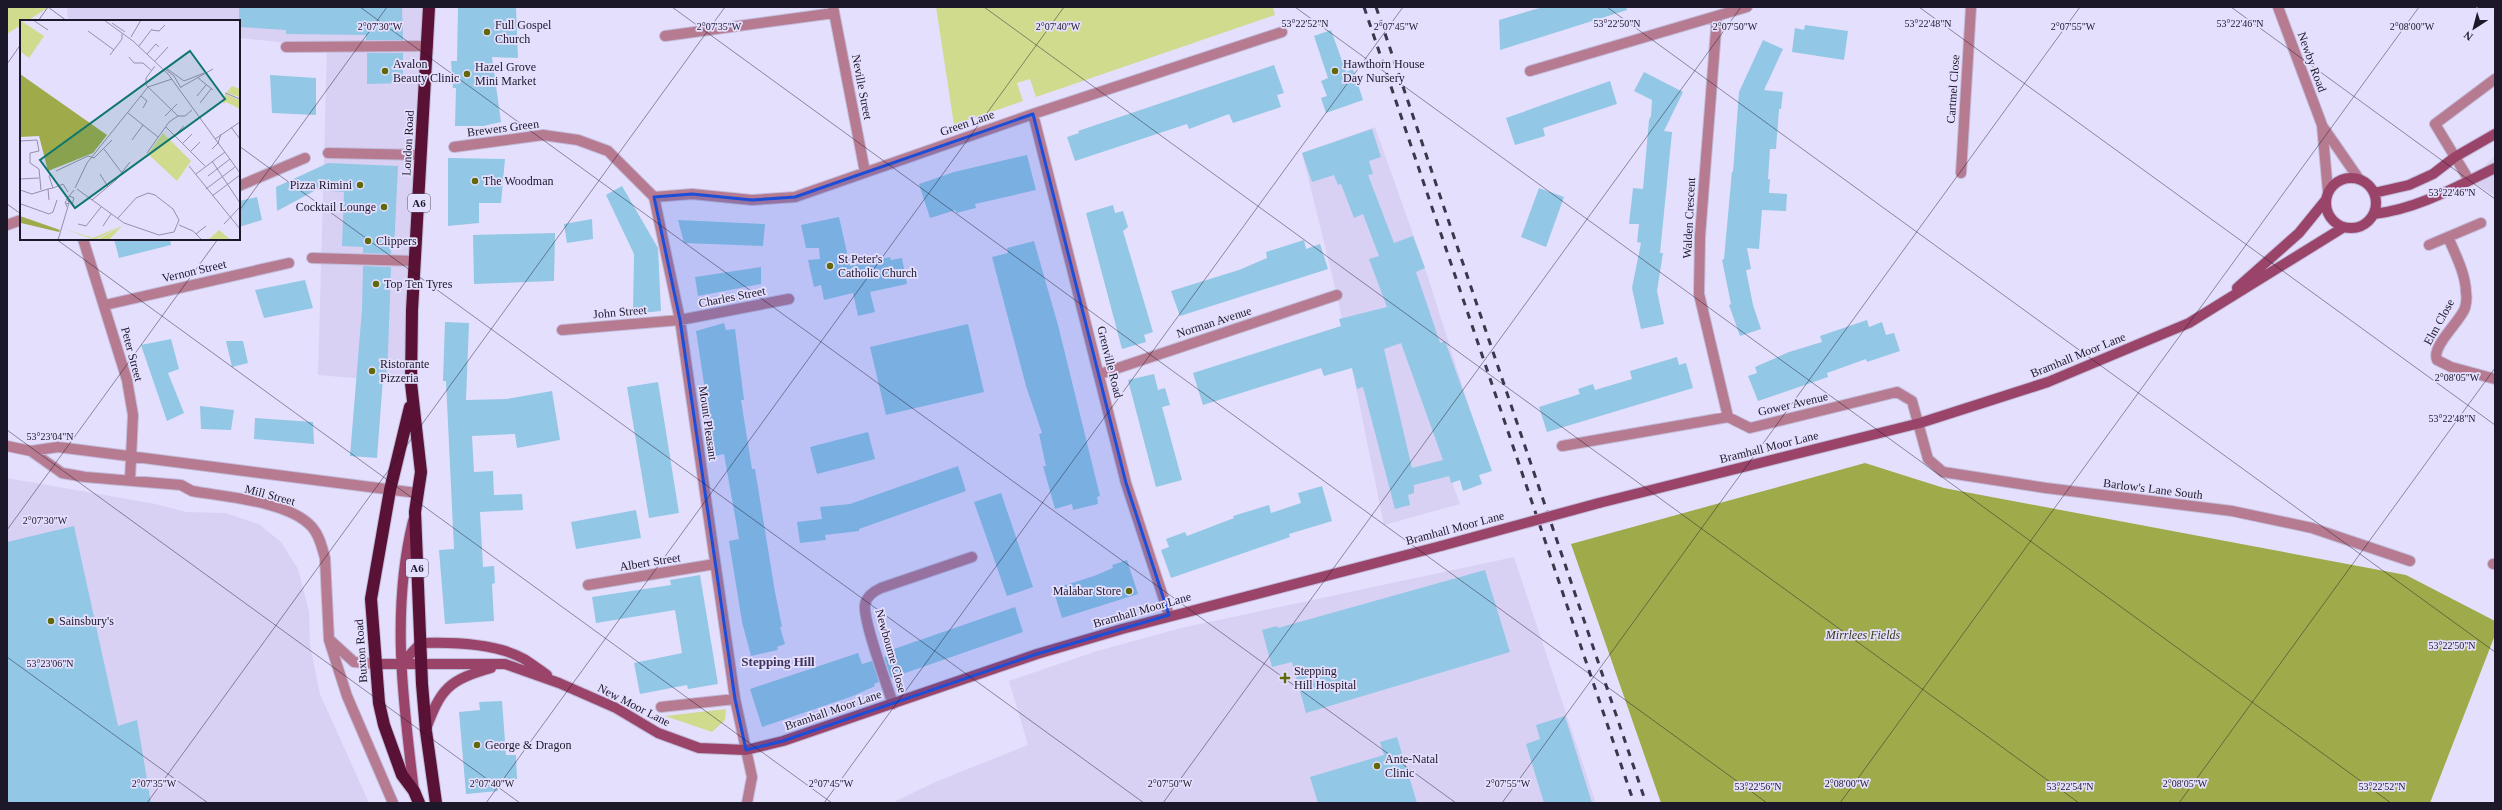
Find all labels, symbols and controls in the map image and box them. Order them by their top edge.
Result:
north arrow [2454,8,2494,48]
place label: Full Gospel Church [495,18,552,46]
text: 53°22'52"N [1281,18,1329,29]
text: 53°22'50"N [1593,18,1641,29]
text: 53°22'48"N [1904,18,1952,29]
text: 53°22'46"N [2216,18,2264,29]
inset map [20,20,240,240]
text: 2°07'30"W [358,21,403,32]
text: 2°07'35"W [697,21,742,32]
text: 2°07'40"W [1036,21,1081,32]
text: 2°07'45"W [1374,21,1419,32]
text: 2°07'50"W [1713,21,1758,32]
text: 2°07'55"W [2051,21,2096,32]
text: 2°08'00"W [2390,21,2435,32]
marker: Full Gospel Church [482,27,492,37]
text: N [2461,29,2475,43]
street label: Newby Road [2295,30,2329,94]
street label: Neville Street [849,53,875,122]
street label: Cartmel Close [1944,54,1962,124]
place label: Avalon Beauty Clinic [393,57,459,85]
place label: Hawthorn House Day Nursery [1343,57,1425,85]
place label: Hazel Grove Mini Market [475,60,537,88]
marker: Avalon Beauty Clinic [380,66,390,76]
marker: Hawthorn House Day Nursery [1330,66,1340,76]
marker: Hazel Grove Mini Market [462,69,472,79]
street label: Green Lane [938,107,996,139]
street label: London Road [399,110,417,176]
street label: Brewers Green [466,117,540,139]
place label: The Woodman [483,174,553,188]
marker: The Woodman [470,176,480,186]
street label: Walden Crescent [1680,176,1698,259]
place label: Pizza Rimini [290,178,353,192]
marker: Pizza Rimini [355,180,365,190]
text: 53°22'46"N [2428,187,2476,198]
road number: A6 [408,194,430,212]
place label: Cocktail Lounge [296,200,376,214]
marker: Cocktail Lounge [379,202,389,212]
place label: Clippers [376,234,417,248]
marker: Clippers [363,236,373,246]
place label: St Peter's Catholic Church [838,252,917,280]
street label: Vernon Street [160,257,228,285]
marker: St Peter's Catholic Church [825,261,835,271]
place label: Top Ten Tyres [384,277,453,291]
marker: Top Ten Tyres [371,279,381,289]
street label: Charles Street [697,284,767,310]
street label: Elm Close [2421,297,2457,347]
street label: John Street [593,303,648,321]
street label: Norman Avenue [1175,303,1253,341]
street label: Peter Street [118,325,146,383]
street label: Grenville Road [1094,325,1126,399]
street label: Bramhall Moor Lane [2028,330,2128,380]
place label: Ristorante Pizzeria [380,357,429,385]
marker: Ristorante Pizzeria [367,366,377,376]
text: 2°08'05"W [2435,372,2480,383]
street label: Mount Pleasant [696,385,720,462]
street label: Gower Avenue [1757,389,1829,419]
text: 53°22'48"N [2428,413,2476,424]
street label: Bramhall Moor Lane [1718,428,1820,466]
text: 53°23'04"N [26,431,74,442]
street label: Barlow's Lane South [2102,476,2204,502]
street label: Mill Street [243,482,297,509]
street label: Bramhall Moor Lane [1404,508,1506,548]
text: 2°07'30"W [23,515,68,526]
street label: Albert Street [618,550,682,574]
road number: A6 [406,559,428,577]
place label: Malabar Store [1053,584,1121,598]
marker: Malabar Store [1124,586,1134,596]
street label: Bramhall Moor Lane [1091,589,1193,631]
street label: Newbourne Close [872,608,910,694]
place label: Sainsbury's [59,614,114,628]
marker: Sainsbury's [46,616,56,626]
street label: Buxton Road [352,619,370,683]
park label: Mirrlees Fields [1825,628,1900,642]
text: 53°22'50"N [2428,640,2476,651]
district label: Stepping Hill [741,654,815,669]
text: 53°23'06"N [26,658,74,669]
place label: Stepping Hill Hospital [1294,664,1357,692]
marker: Stepping Hill Hospital [1279,672,1291,684]
street label: New Moor Lane [595,681,673,729]
street label: Bramhall Moor Lane [783,687,883,733]
place label: George & Dragon [485,738,571,752]
marker: George & Dragon [472,740,482,750]
place label: Ante-Natal Clinic [1385,752,1439,780]
marker: Ante-Natal Clinic [1372,761,1382,771]
text: 2°07'35"W [132,778,177,789]
text: 2°07'40"W [470,778,515,789]
text: 2°07'45"W [809,778,854,789]
text: 2°07'50"W [1148,778,1193,789]
text: 2°07'55"W [1486,778,1531,789]
text: 2°08'00"W [1825,778,1870,789]
text: 2°08'05"W [2163,778,2208,789]
text: 53°22'56"N [1734,781,1782,792]
text: 53°22'54"N [2046,781,2094,792]
text: 53°22'52"N [2358,781,2406,792]

